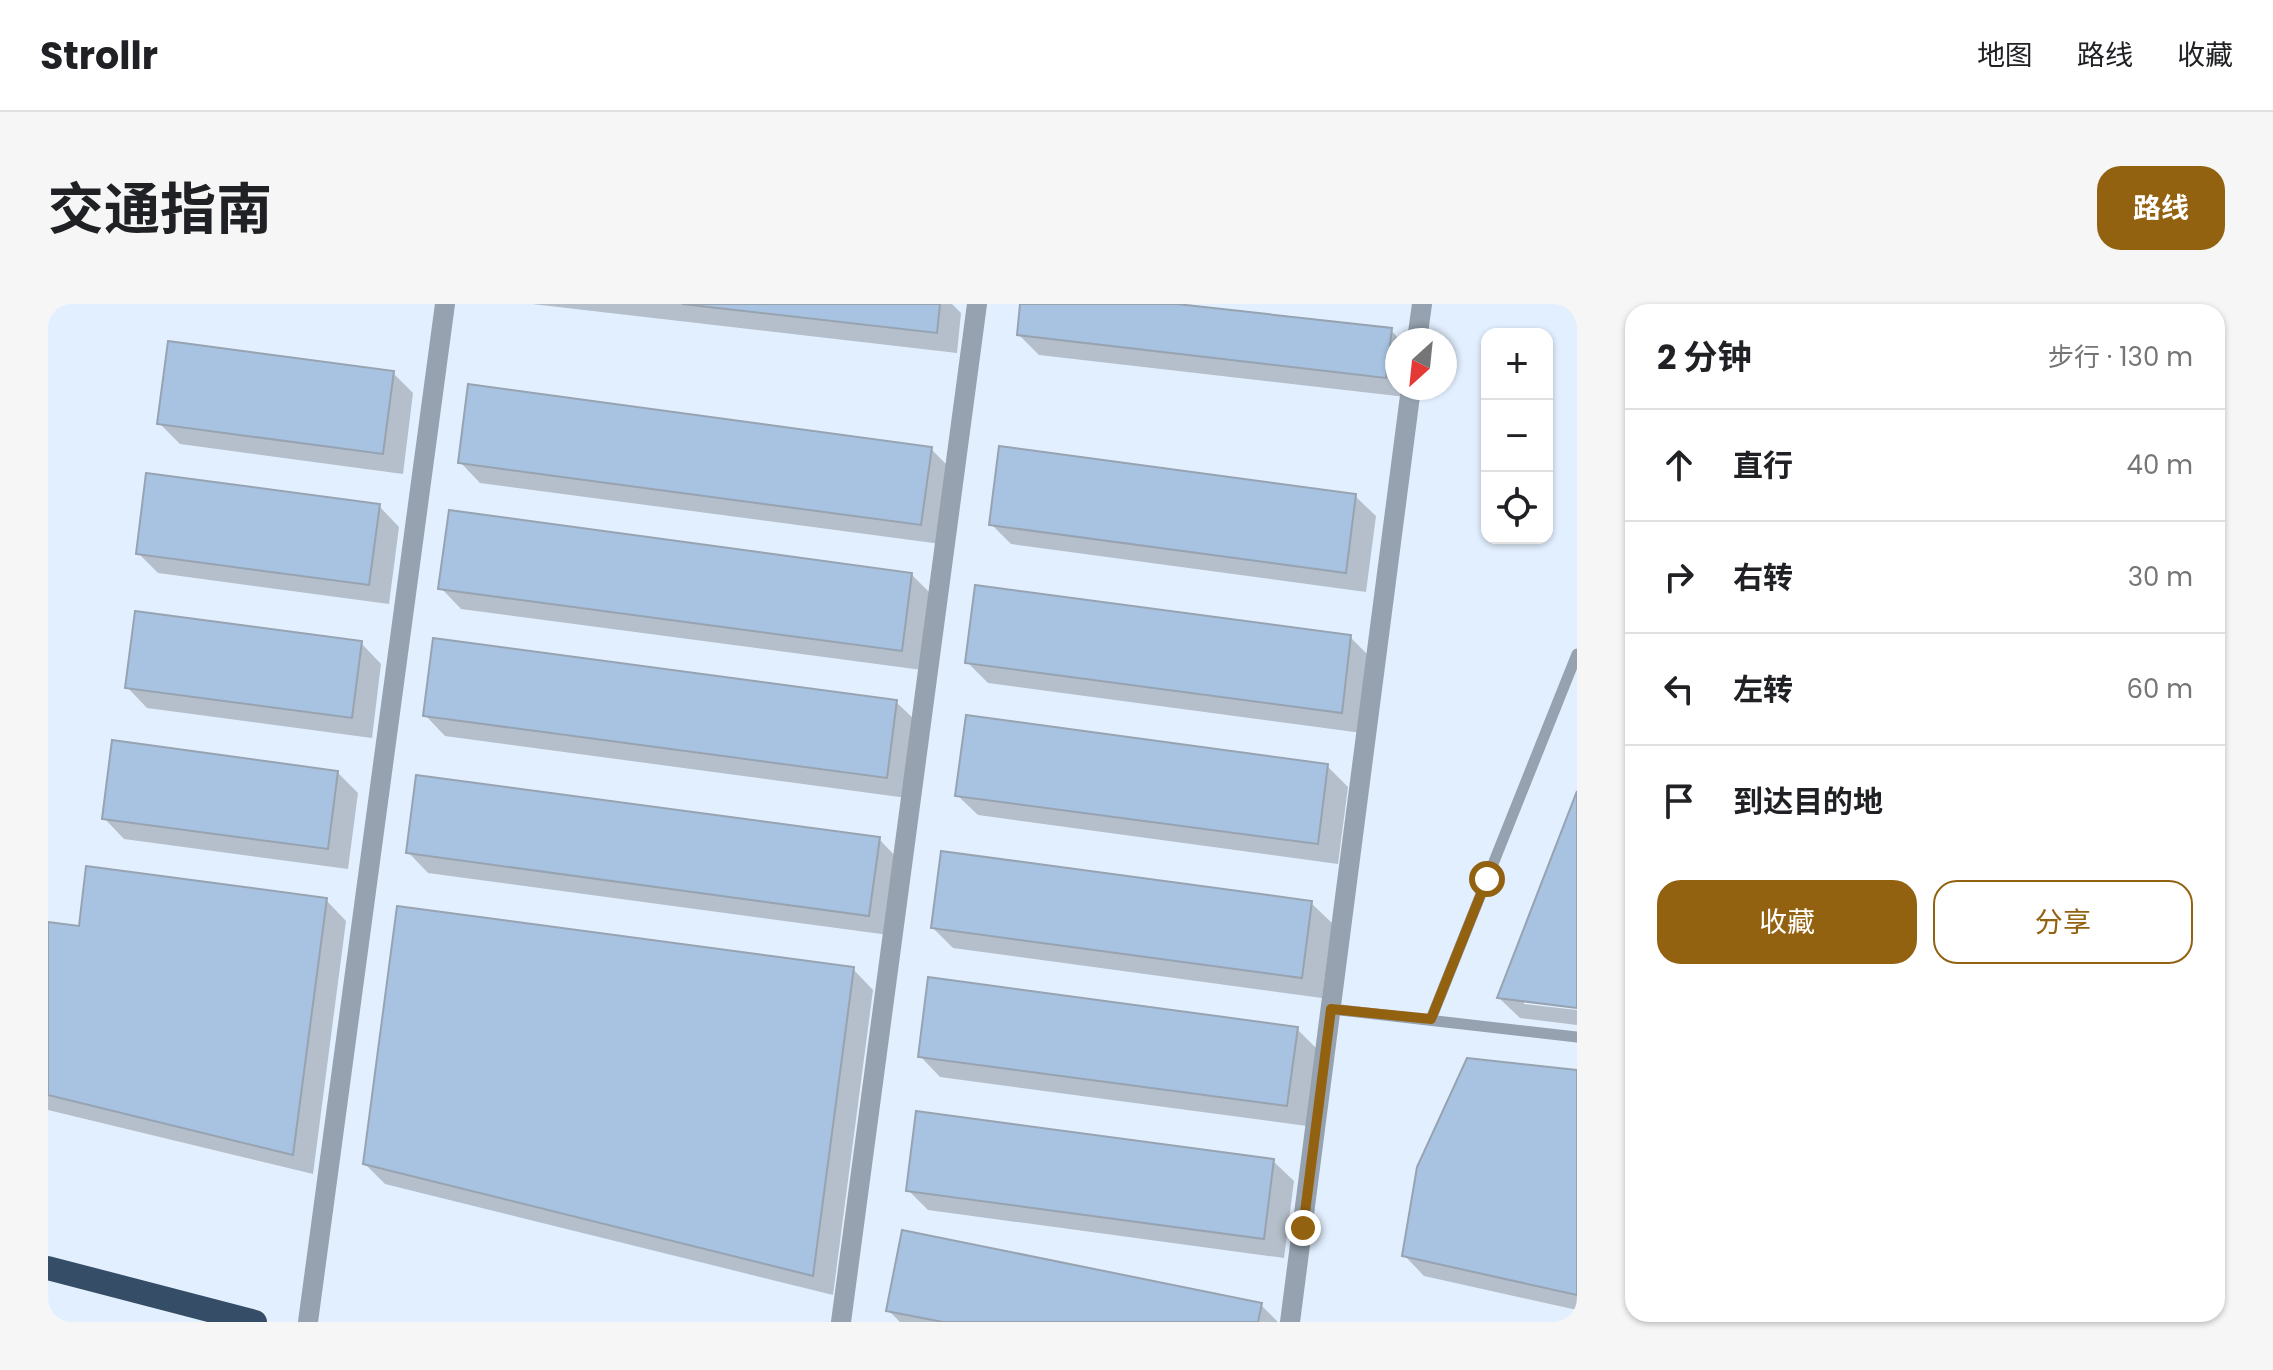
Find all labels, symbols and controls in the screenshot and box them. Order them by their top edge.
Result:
text: Strollr [40,29,158,82]
text: 地图 [1977,36,2033,75]
text: 路线 [2077,36,2133,75]
text: 收藏 [2177,36,2233,75]
button: 路线 [2097,166,2225,250]
text: 交通指南 [48,170,272,249]
north arrow [1385,328,1457,400]
map controls [1481,328,1553,544]
button: + [1481,328,1553,400]
text: 2 分钟 [1657,333,1752,381]
text: 步行 · 130 m [2048,339,2193,375]
button: − [1481,400,1553,472]
icon: ahead [1657,443,1701,487]
text: 直行 [1733,444,1793,487]
text: 40 m [2127,447,2193,483]
button: locate [1481,472,1553,544]
icon: right [1657,555,1701,599]
text: 右转 [1733,556,1793,599]
text: 30 m [2128,559,2193,595]
icon: left [1657,667,1701,711]
text: 左转 [1733,668,1793,711]
text: 60 m [2126,671,2193,707]
icon: arrive [1657,779,1701,823]
text: 到达目的地 [1733,780,1883,823]
route start [1469,861,1505,897]
button: 收藏 [1657,880,1917,964]
button: 分享 [1933,880,2193,964]
route end [1285,1210,1321,1246]

